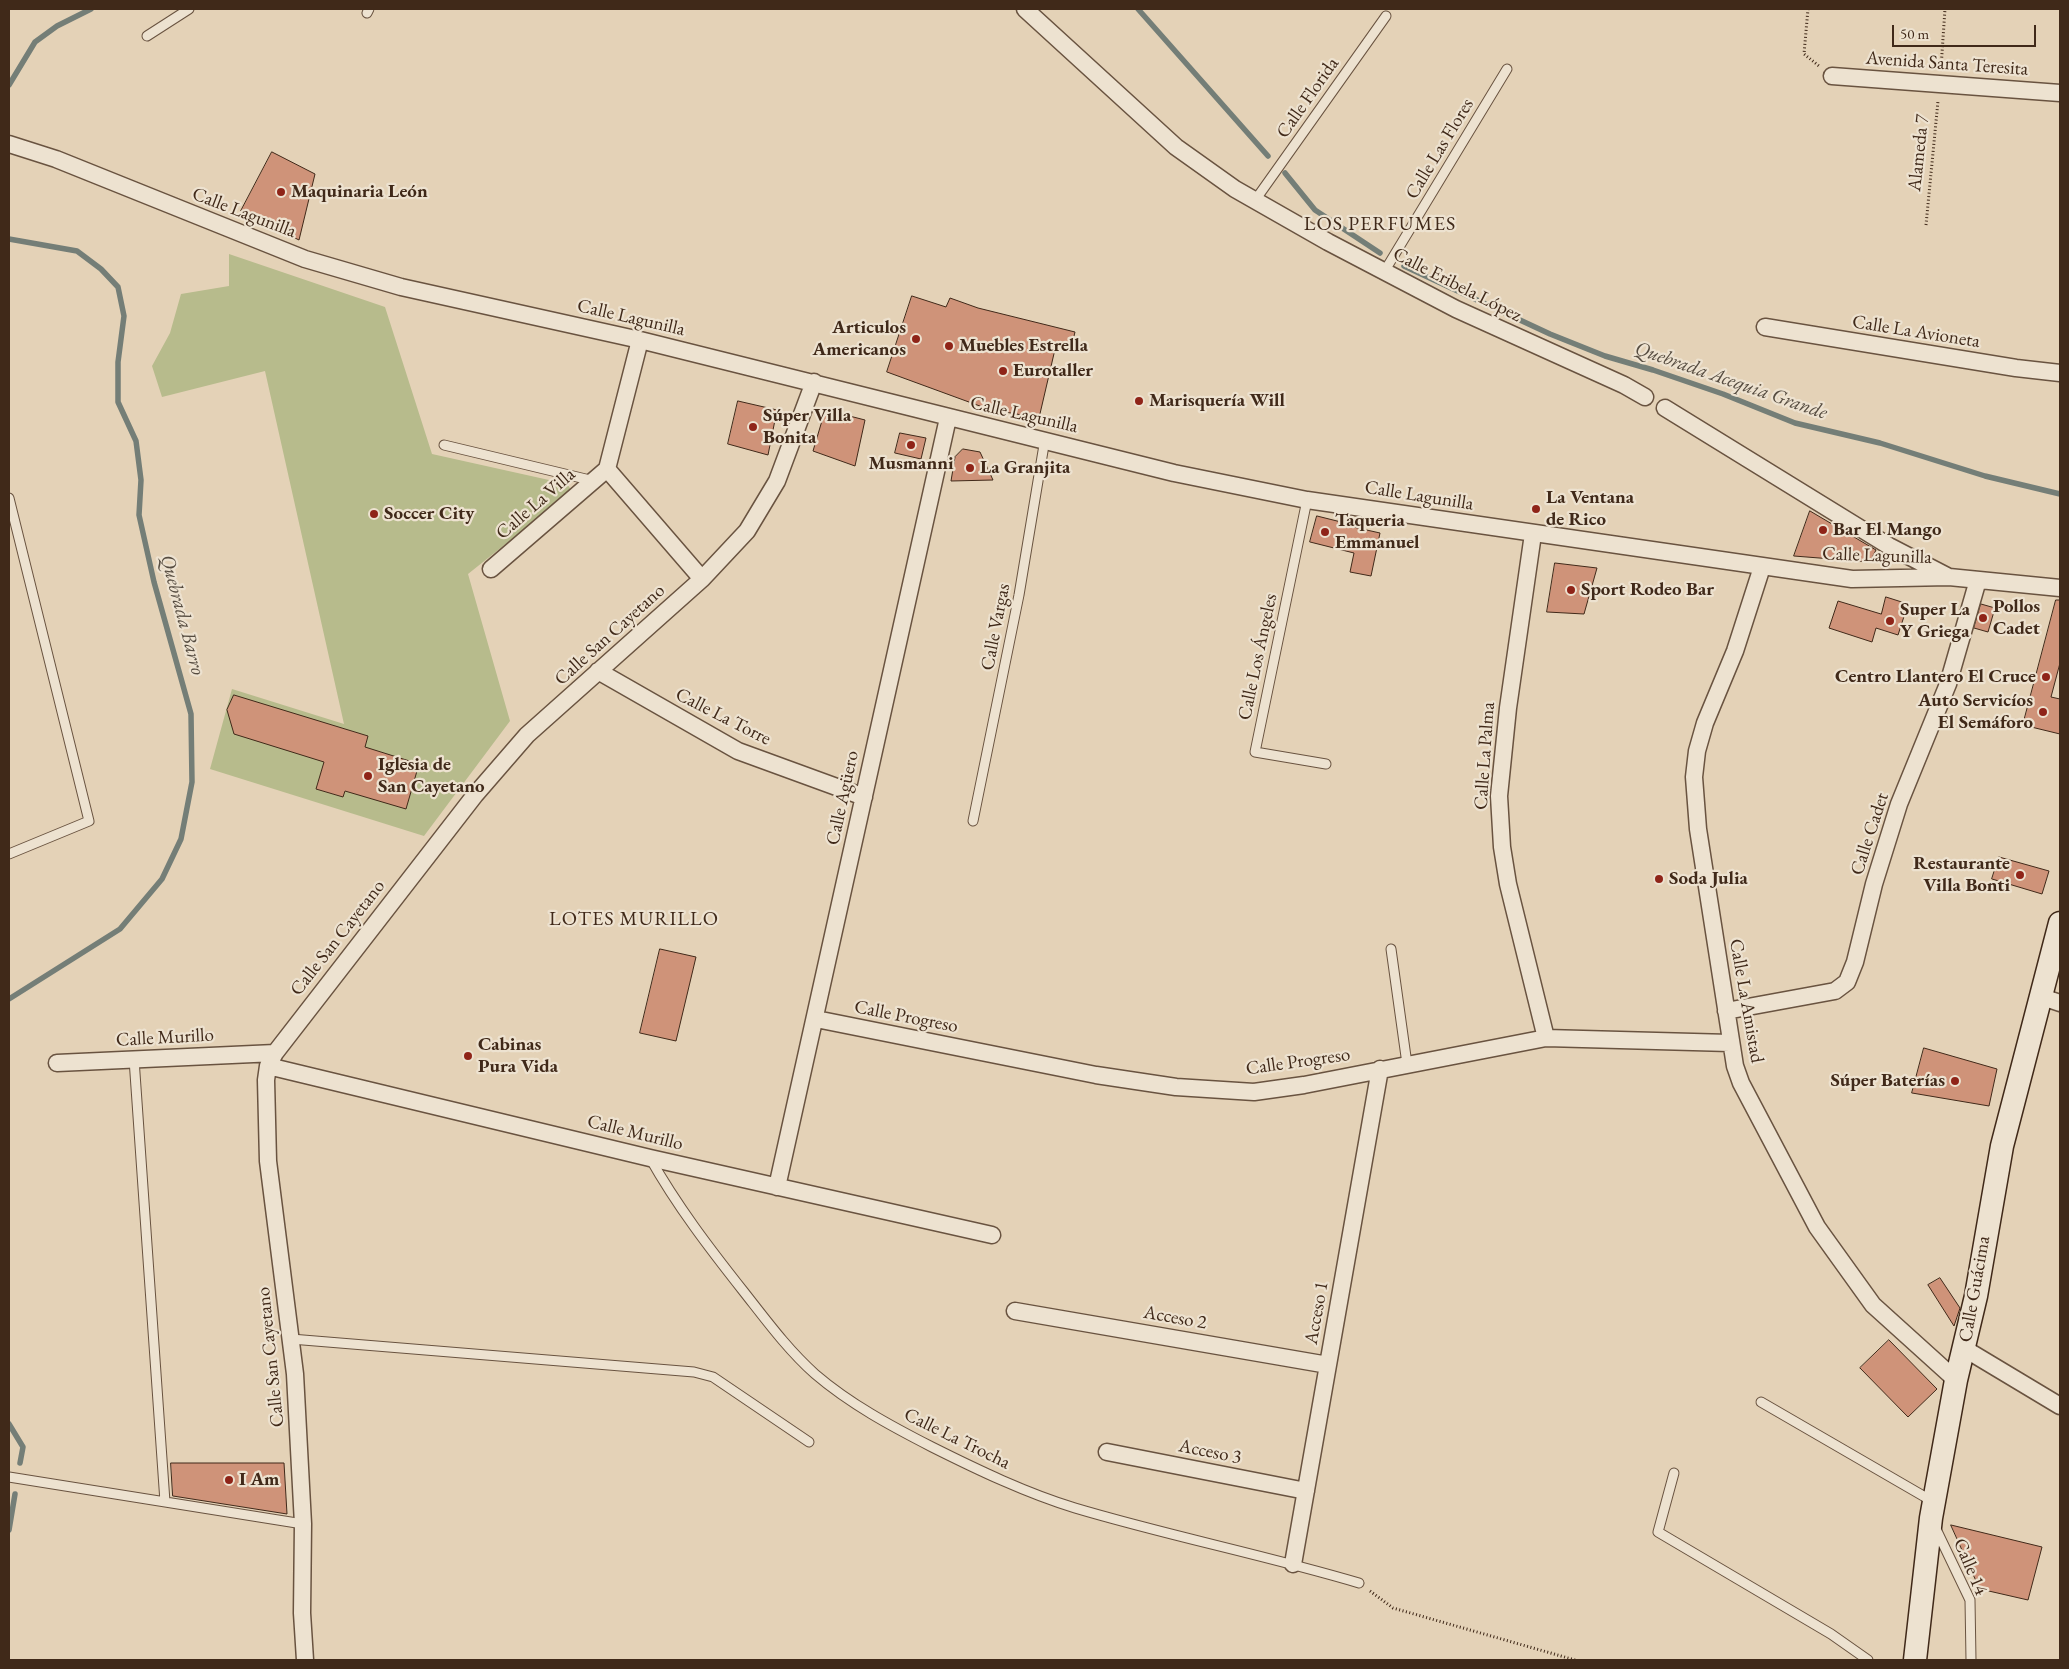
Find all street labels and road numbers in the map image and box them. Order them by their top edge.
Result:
street label: Avenida Santa Teresita [1865,47,2029,81]
street label: Calle Florida [1272,53,1344,143]
street label: Calle Las Flores [1401,94,1479,204]
street label: Alameda 7 [1904,113,1934,193]
street label: Calle Lagunilla [189,183,299,243]
street label: Calle Eribela López [1389,243,1525,327]
street label: Calle Lagunilla [575,295,687,341]
street label: Calle La Avioneta [1850,311,1982,353]
street label: Calle Lagunilla [968,392,1080,438]
street label: Calle La Villa [492,463,580,545]
street label: Calle Lagunilla [1363,476,1475,516]
street label: Calle Lagunilla [1822,543,1932,569]
street label: Calle San Cayetano [550,579,670,691]
street label: Calle Vargas [976,582,1016,672]
street label: Calle Los Ángeles [1233,592,1283,722]
street label: Calle La Torre [671,683,775,751]
street label: Calle La Palma [1470,701,1500,811]
street label: Calle Agüero [822,749,864,847]
street label: Calle Cadet [1846,790,1894,878]
street label: Calle San Cayetano [286,876,390,1000]
street label: Calle La Amistad [1724,937,1768,1065]
street label: Calle Progreso [852,996,960,1038]
street label: Calle Murillo [115,1024,215,1052]
street label: Calle Progreso [1244,1043,1352,1081]
street label: Calle Murillo [585,1110,685,1156]
street label: Calle Guácima [1954,1234,1996,1344]
street label: Acceso 1 [1300,1280,1334,1346]
street label: Calle San Cayetano [252,1286,290,1428]
street label: Acceso 2 [1142,1301,1208,1335]
street label: Calle La Trocha [900,1403,1014,1475]
street label: Acceso 3 [1177,1435,1243,1469]
street label: Calle 14 [1948,1535,1992,1599]

